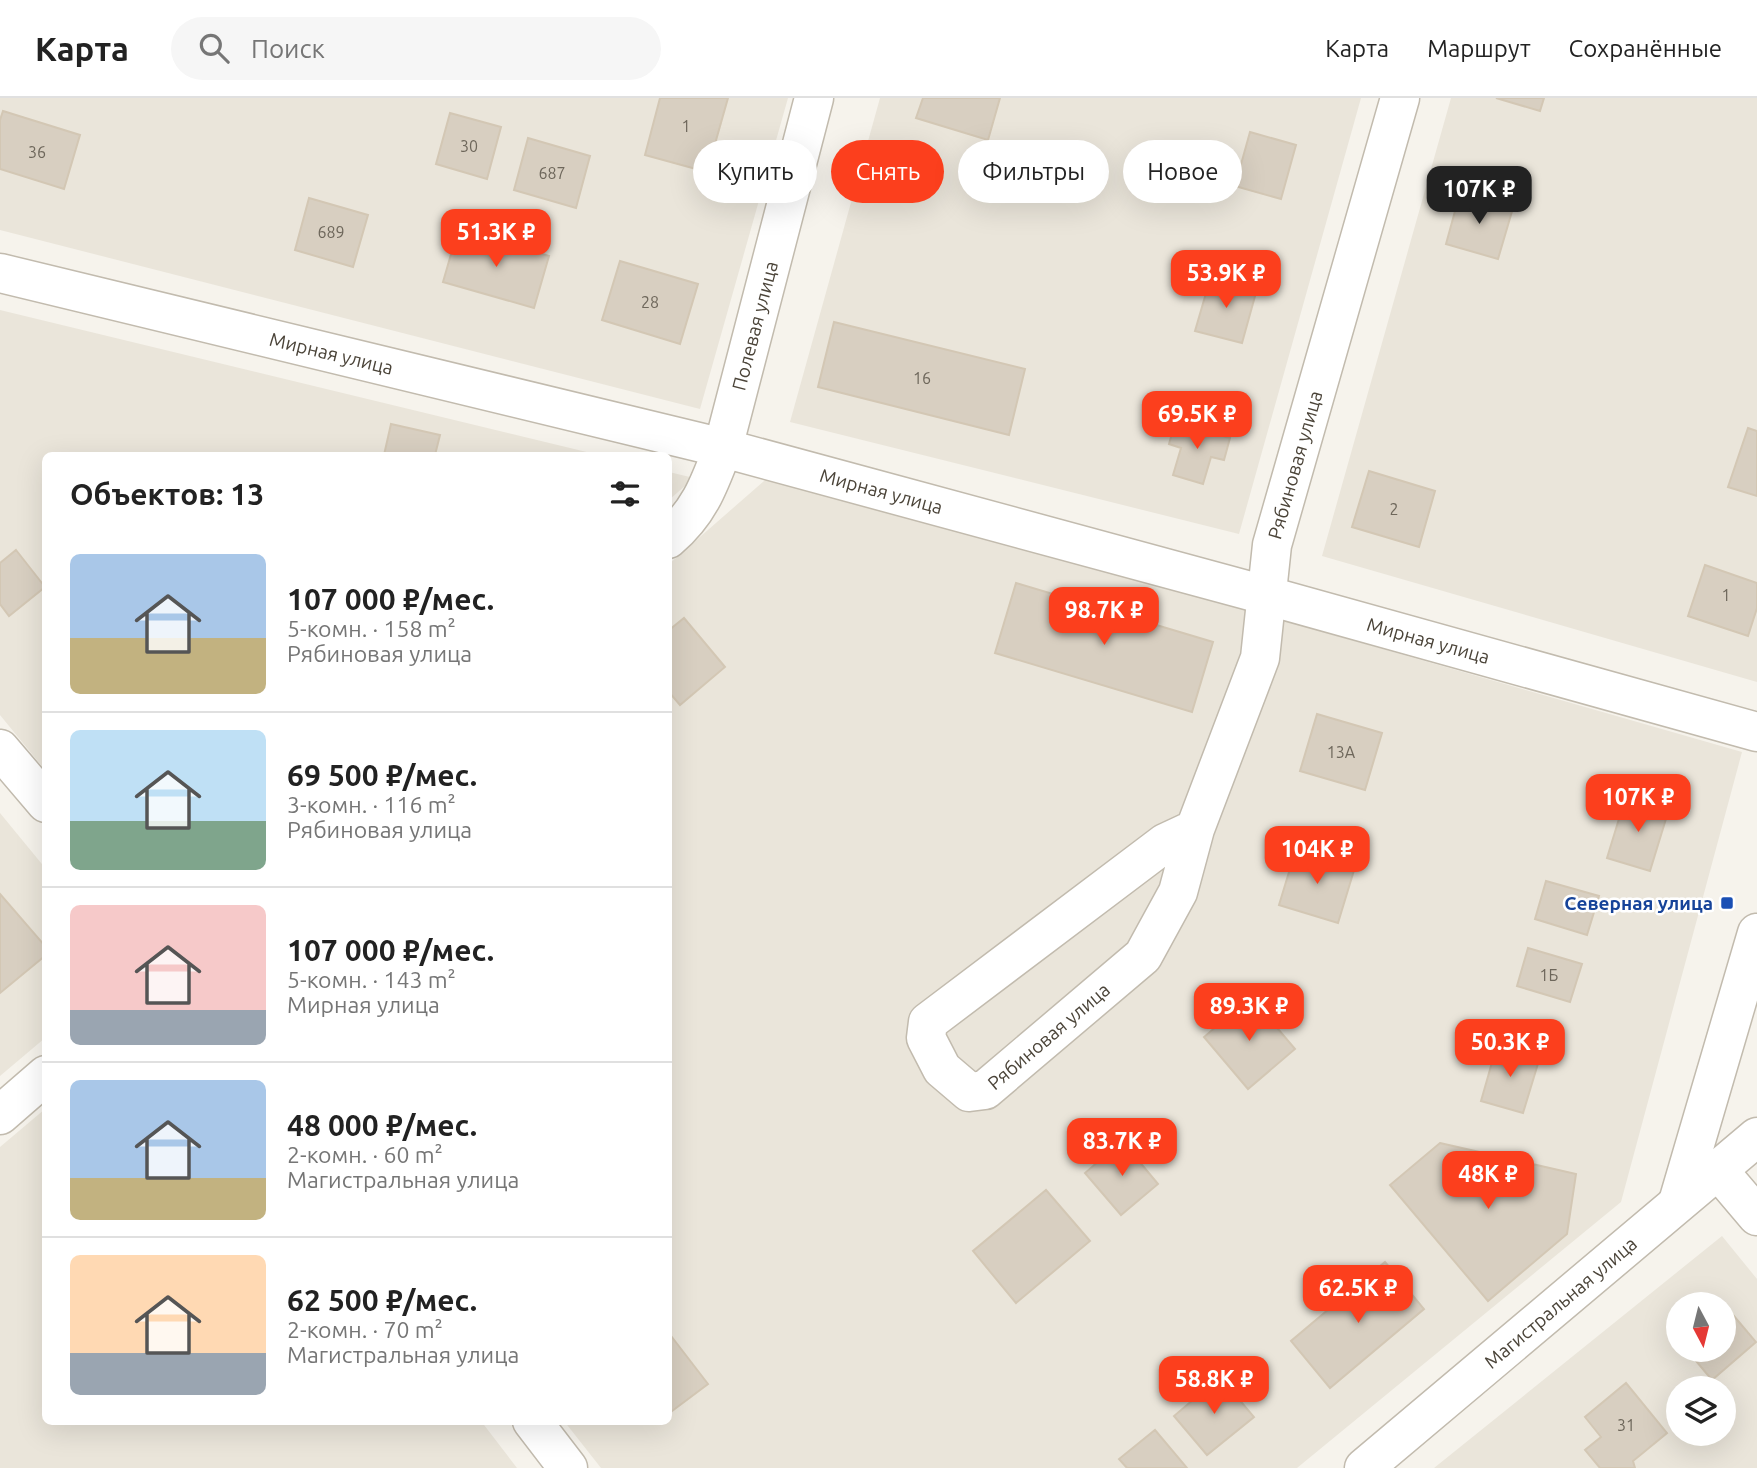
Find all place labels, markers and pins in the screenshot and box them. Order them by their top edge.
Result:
pin: 107K ₽ [1422,166,1536,226]
pin: 51.3K ₽ [431,209,561,269]
pin: 53.9K ₽ [1161,250,1291,310]
pin: 69.5K ₽ [1132,392,1262,451]
pin: 98.7K ₽ [1039,588,1169,647]
pin: 107K ₽ [1581,774,1695,834]
pin: 104K ₽ [1260,826,1374,886]
place label: Северная улица [1564,892,1713,914]
marker: Северная улица [1719,895,1735,911]
pin: 89.3K ₽ [1184,984,1314,1043]
pin: 50.3K ₽ [1445,1020,1575,1079]
pin: 83.7K ₽ [1057,1118,1187,1178]
pin: 48K ₽ [1439,1152,1537,1211]
pin: 62.5K ₽ [1293,1266,1423,1325]
pin: 58.8K ₽ [1149,1356,1279,1416]

